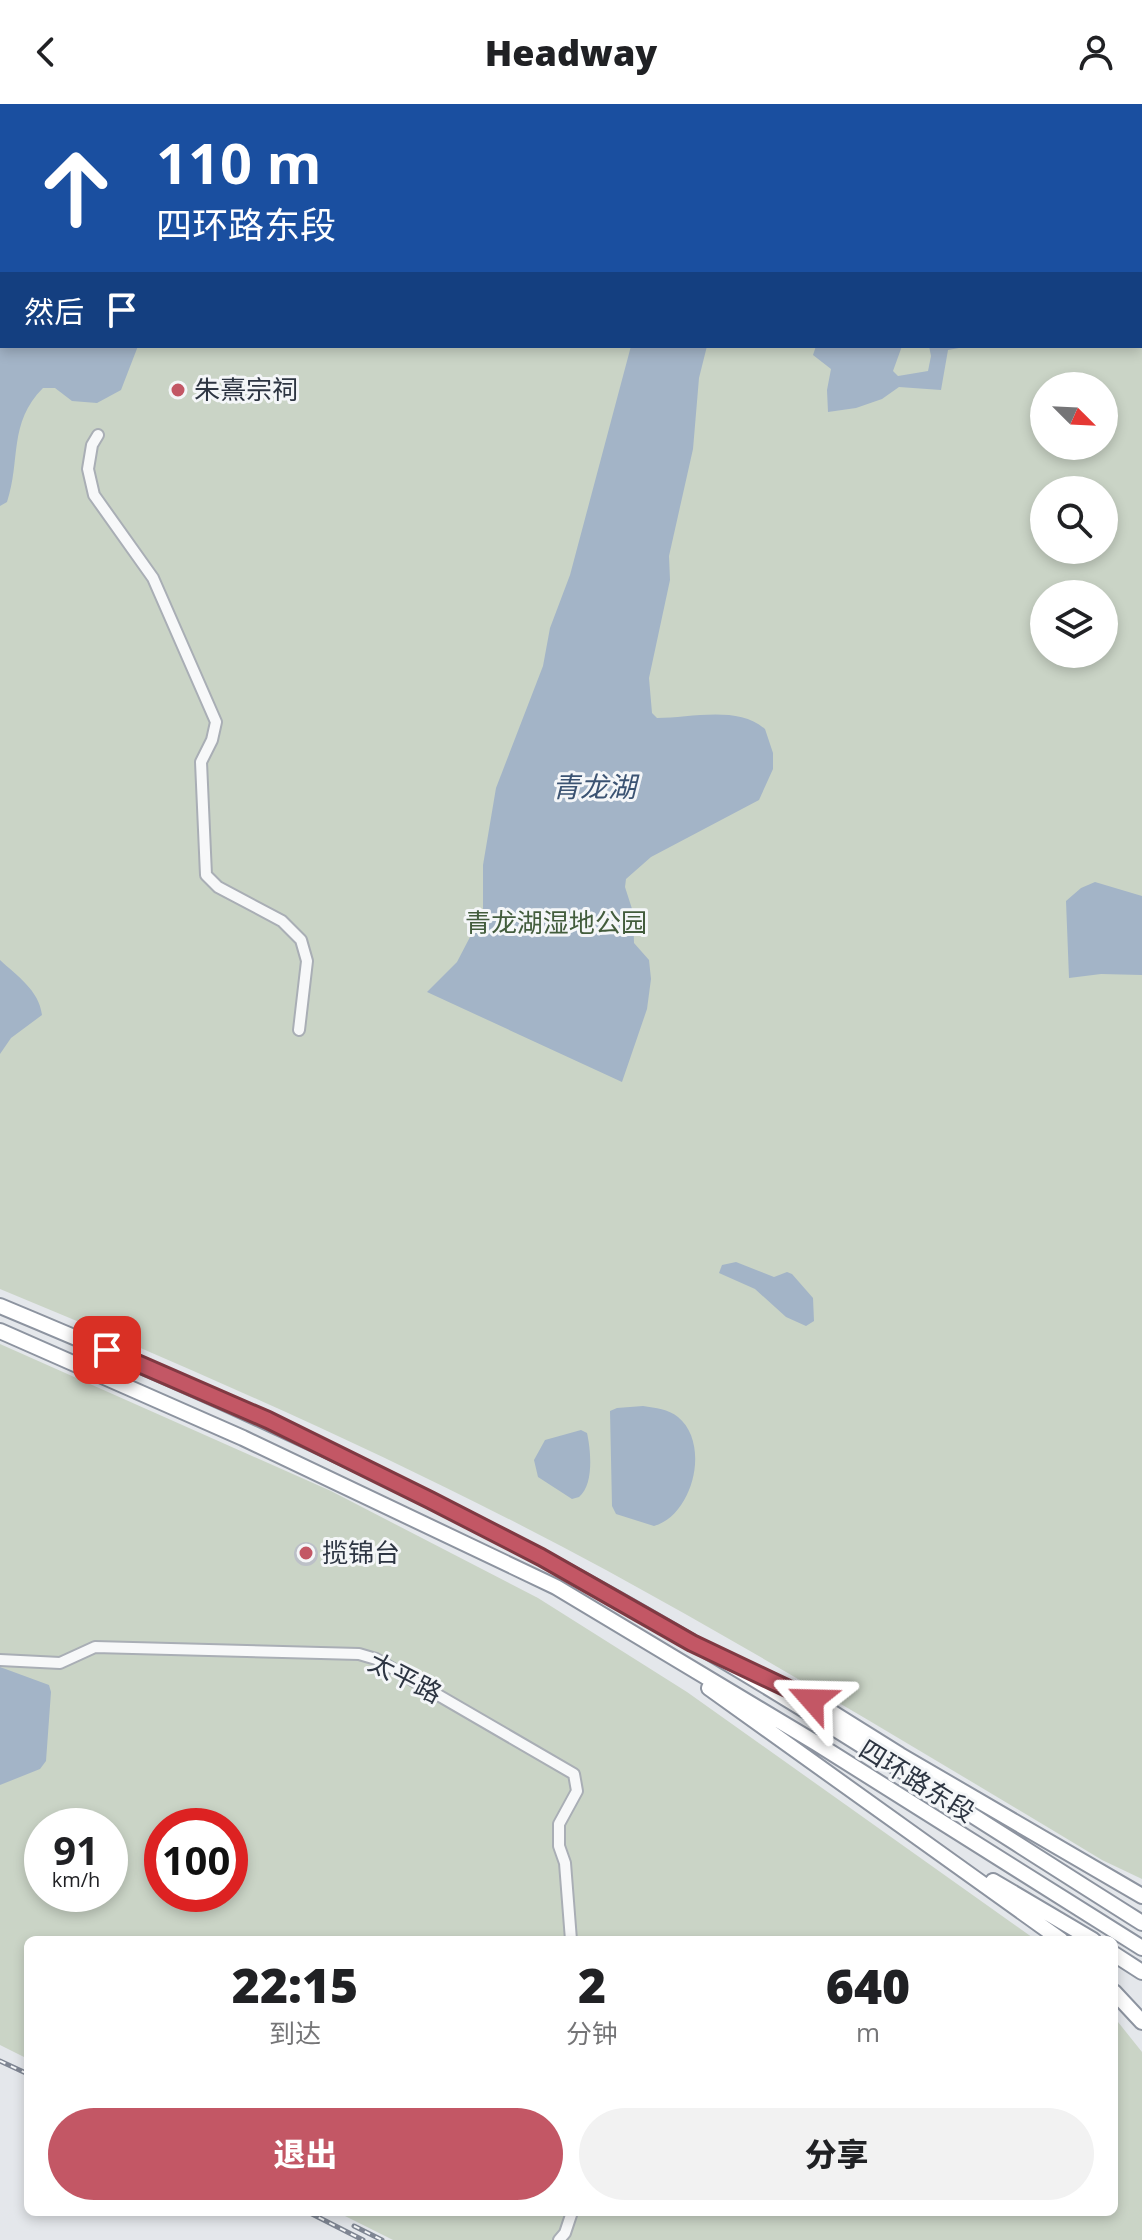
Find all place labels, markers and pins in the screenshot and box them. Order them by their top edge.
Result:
place label: 朱熹宗祠 [194,371,298,407]
marker: 朱熹宗祠 [169,381,187,399]
pin [73,1316,141,1384]
place label: 揽锦台 [322,1534,400,1570]
marker: 揽锦台 [297,1544,315,1562]

